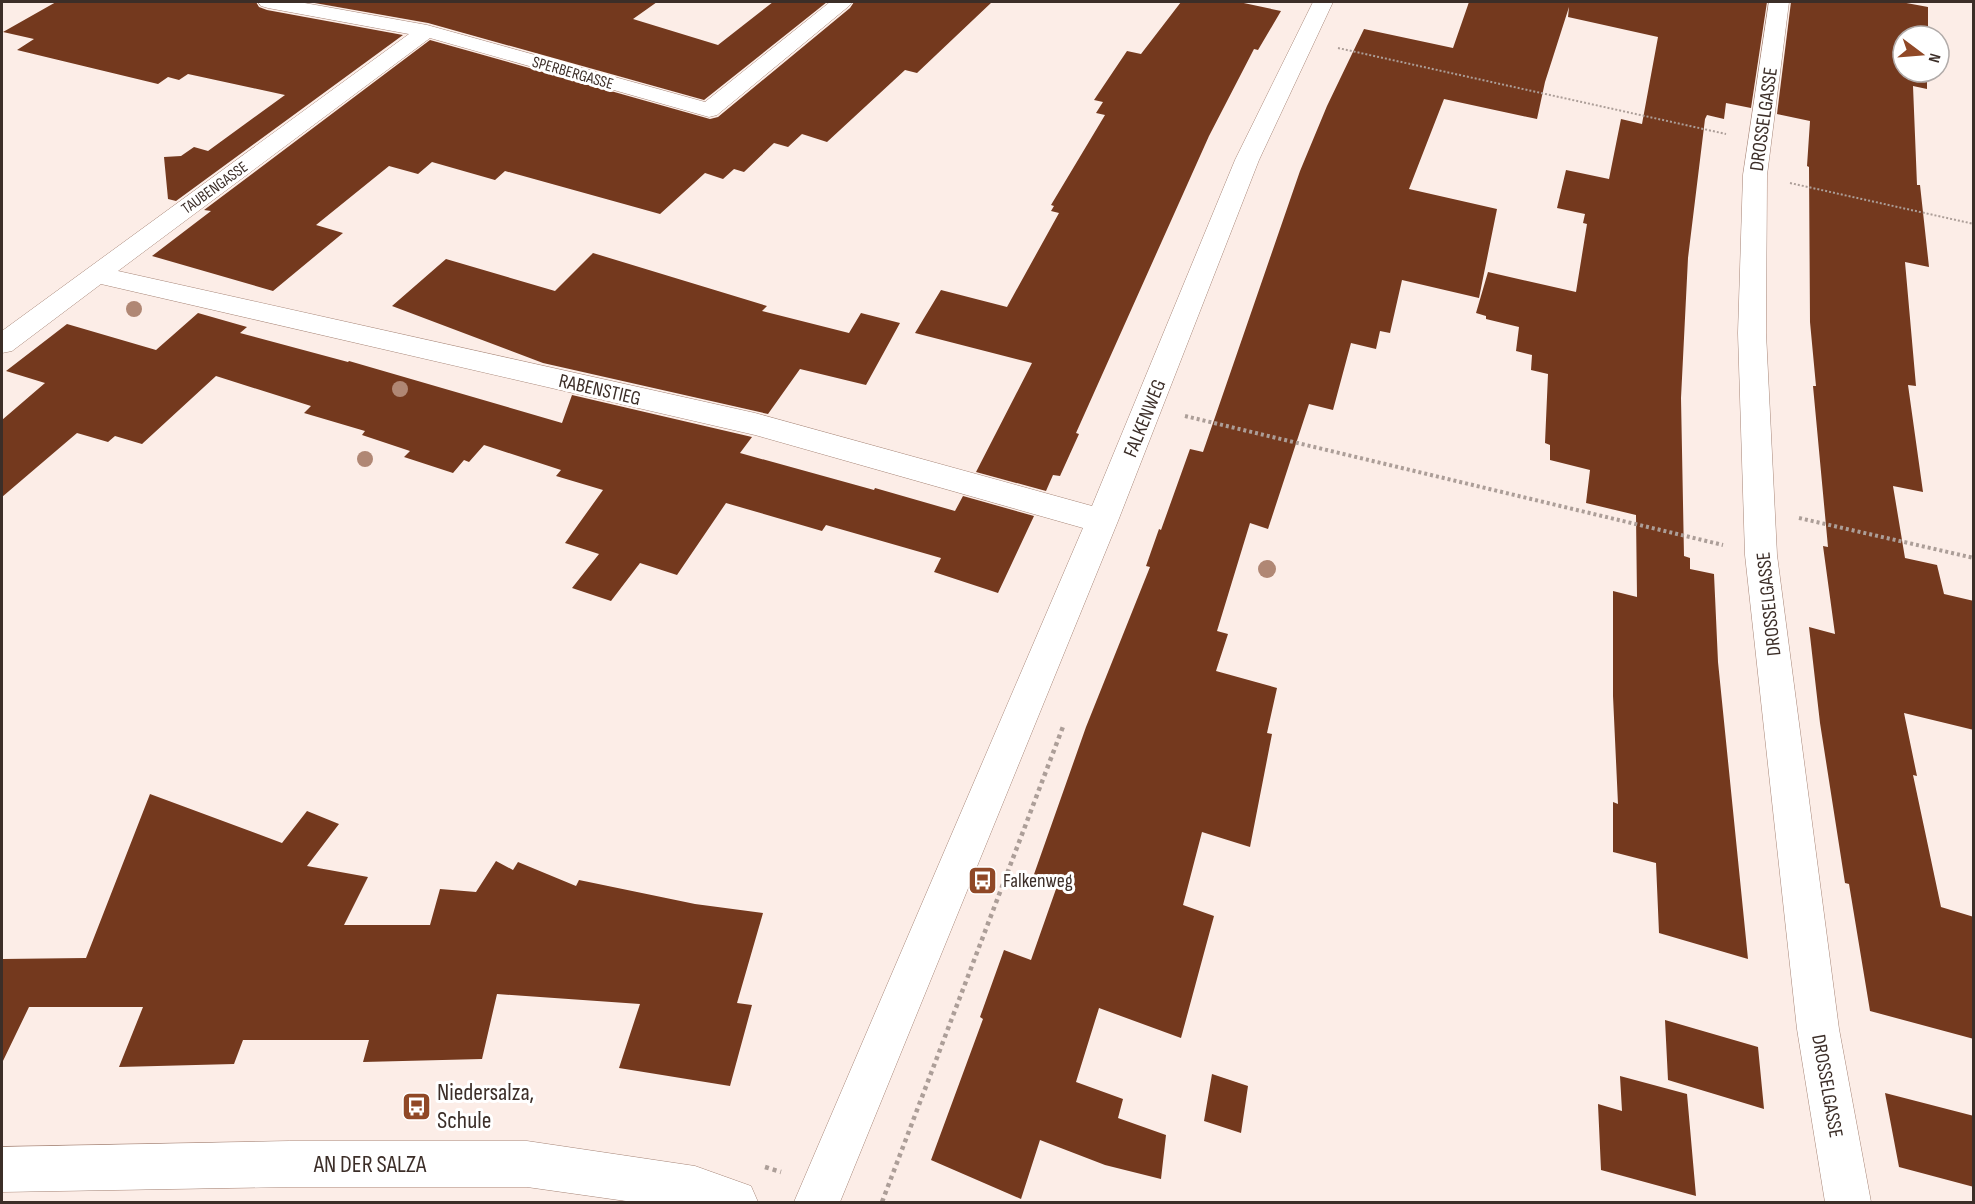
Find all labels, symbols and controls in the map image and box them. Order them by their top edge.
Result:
north arrow [1891,24,1951,84]
text: N [1924,51,1944,64]
street label: SPERBERGASSE [530,53,615,94]
street label: DROSSELGASSE [1745,66,1783,173]
street label: TAUBENGASSE [178,158,252,219]
street label: RABENSTIEG [556,369,643,411]
street label: FALKENWEG [1118,376,1171,461]
street label: DROSSELGASSE [1752,551,1786,657]
bus stop icon: Falkenweg [966,864,998,896]
place label: Falkenweg [1003,869,1073,893]
street label: DROSSELGASSE [1806,1033,1848,1140]
place label: Niedersalza, Schule [437,1078,534,1135]
bus stop icon: Niedersalza, Schule [400,1090,432,1122]
street label: AN DER SALZA [313,1150,427,1179]

